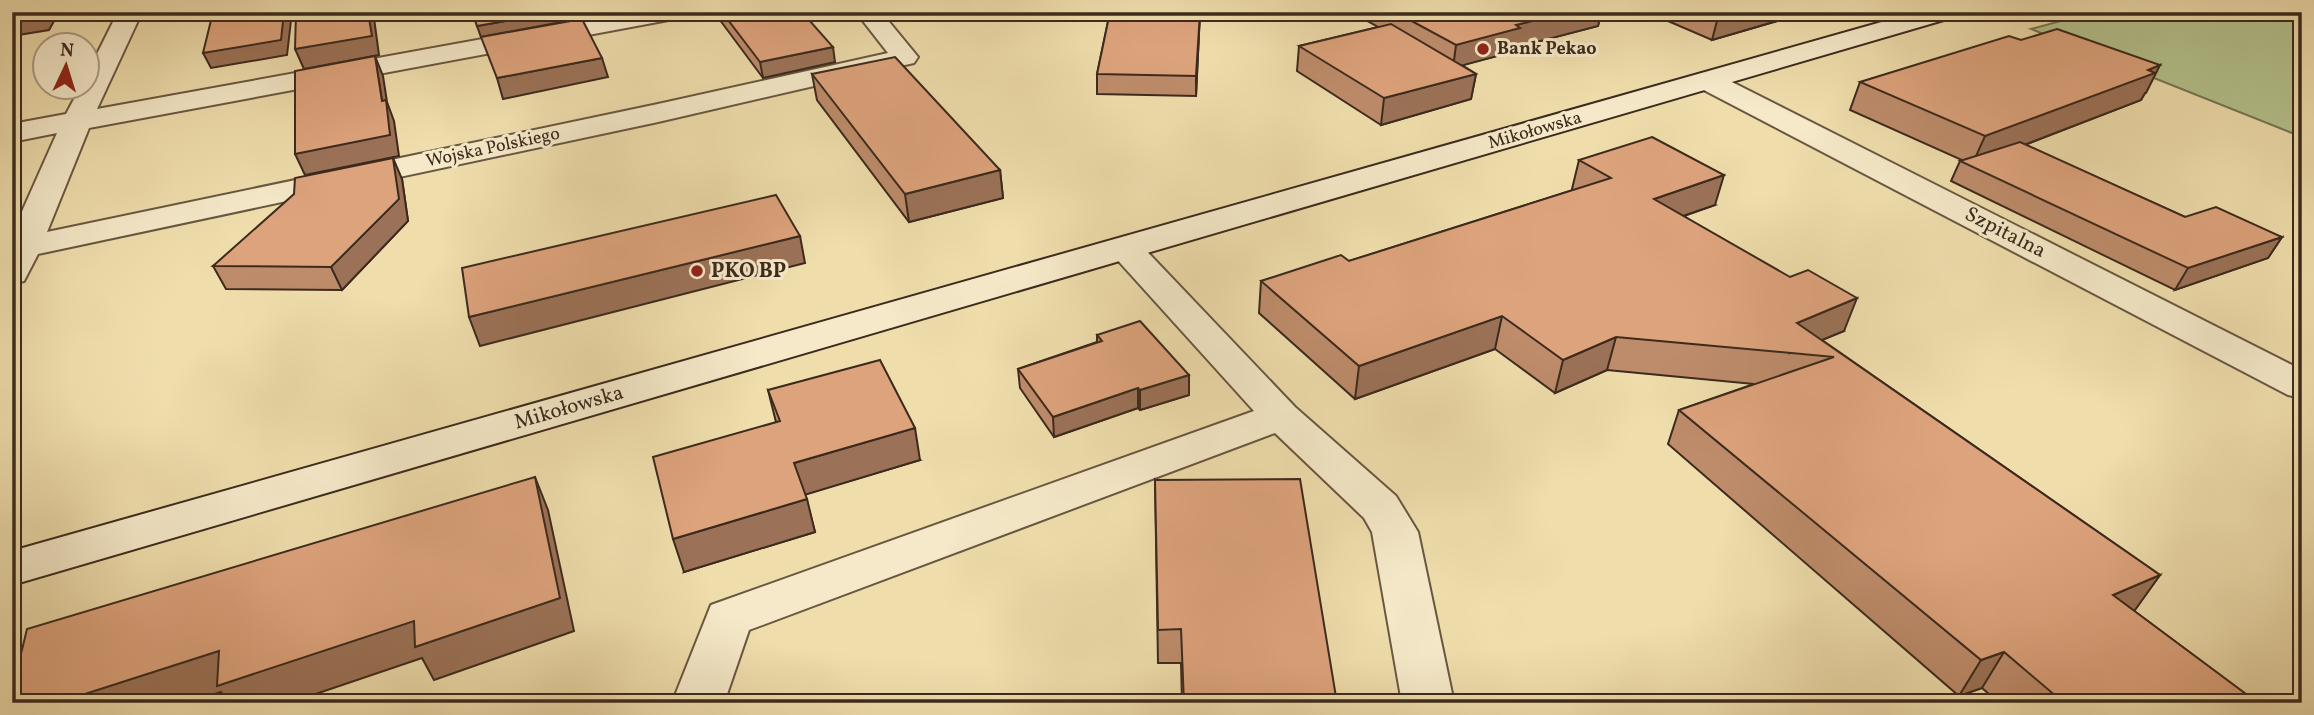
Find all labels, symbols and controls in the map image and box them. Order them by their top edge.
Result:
north arrow [32,32,102,102]
place label: Bank Pekao [1497,37,1597,62]
text: N [59,38,75,65]
marker: Bank Pekao [1475,41,1491,57]
street label: Mikołowska [1485,106,1585,156]
street label: Wojska Polskiego [424,122,562,174]
street label: Szpitalna [1959,200,2051,266]
place label: PKO BP [711,257,786,286]
marker: PKO BP [689,263,705,279]
street label: Mikołowska [511,379,627,437]

